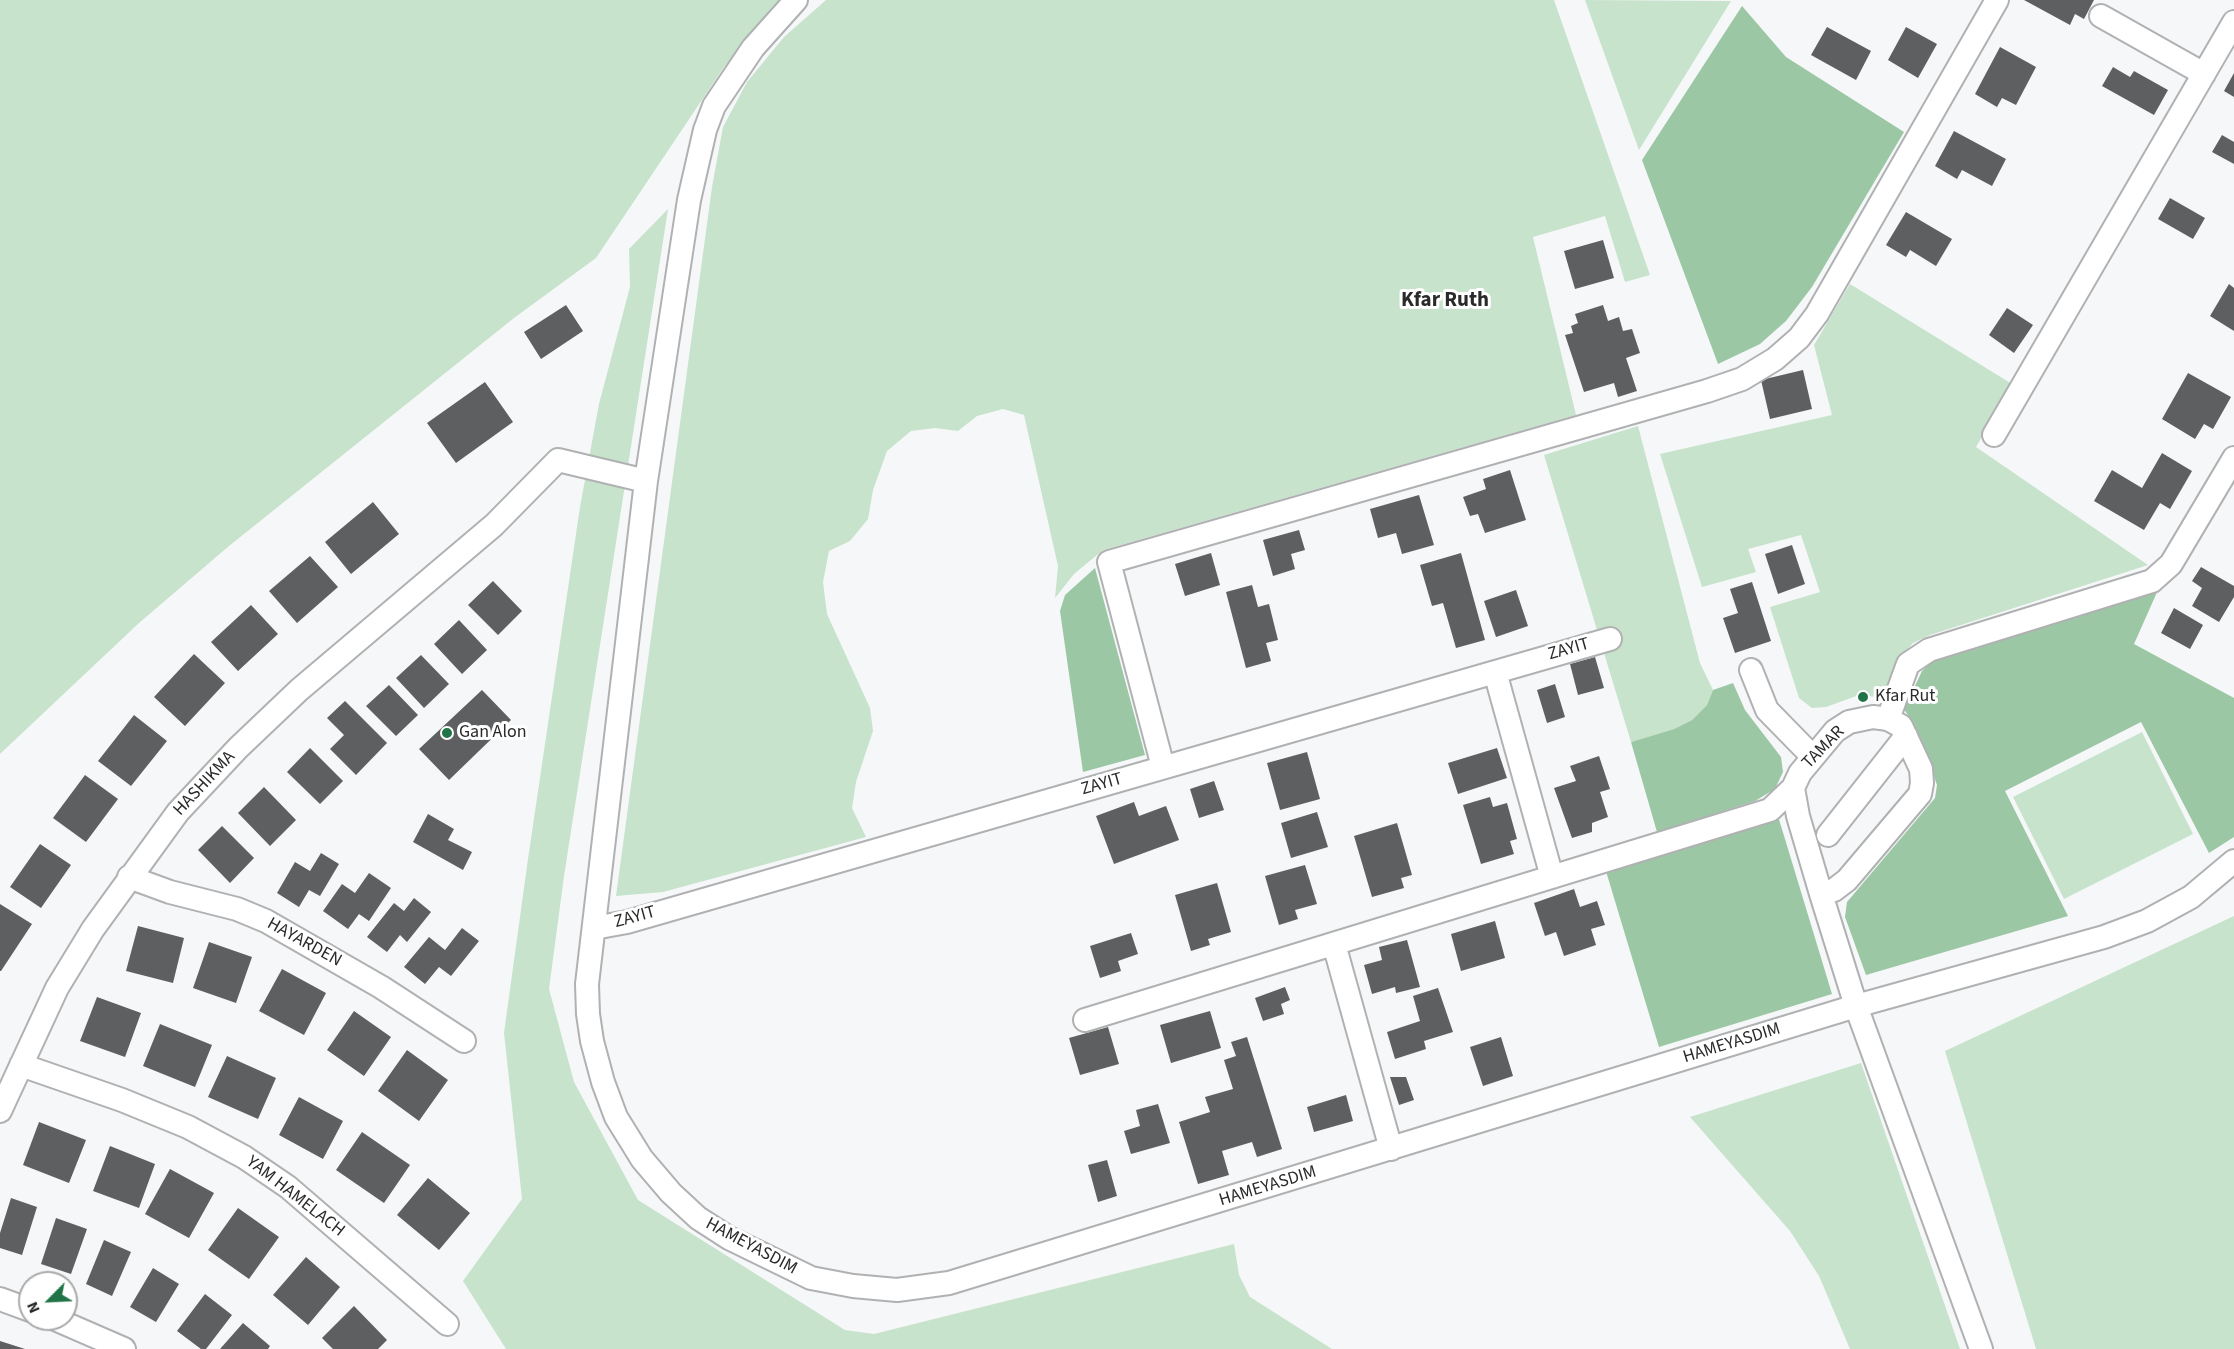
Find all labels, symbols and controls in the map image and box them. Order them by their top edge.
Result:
district label: Kfar Ruth [1401,288,1489,314]
street label: ZAYIT [1546,634,1592,666]
place label: Kfar Rut [1875,686,1935,708]
marker: Kfar Rut [1856,690,1870,704]
place label: Gan Alon [459,722,527,744]
street label: TAMAR [1798,722,1850,774]
marker: Gan Alon [440,726,454,740]
street label: HASHIKMA [170,747,240,821]
street label: ZAYIT [1079,769,1125,801]
street label: ZAYIT [612,902,658,934]
street label: HAYARDEN [263,914,345,972]
street label: HAMEYASDIM [1681,1019,1783,1069]
street label: YAM HAMELACH [241,1152,349,1242]
street label: HAMEYASDIM [1217,1162,1319,1212]
street label: HAMEYASDIM [701,1214,801,1280]
north arrow [18,1271,78,1331]
text: N [21,1298,46,1317]

